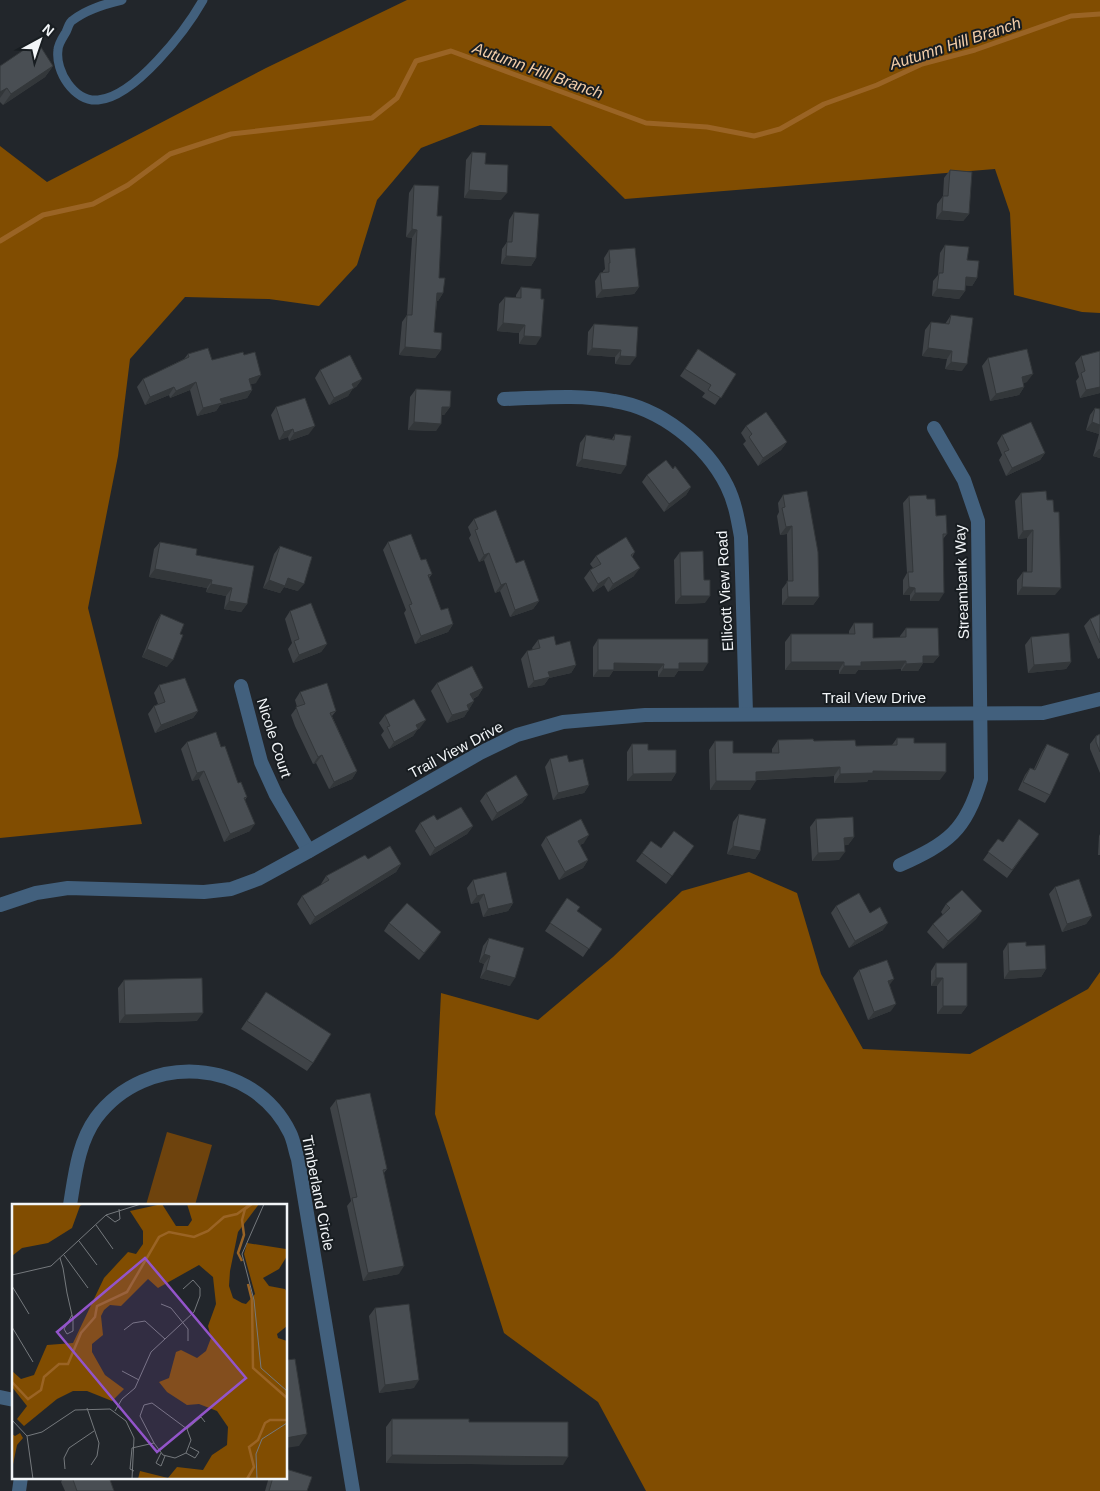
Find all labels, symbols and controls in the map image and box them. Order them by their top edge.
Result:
water label: Autumn Hill Branch [886,14,1023,73]
north arrow [15,15,65,65]
text: N [39,21,57,39]
water label: Autumn Hill Branch [470,39,605,102]
street label: Streambank Way [951,524,972,640]
street label: Ellicott View Road [713,530,736,652]
street label: Trail View Drive [822,689,926,706]
street label: Nicole Court [254,696,296,781]
street label: Trail View Drive [406,718,506,782]
street label: Timberland Circle [299,1134,338,1252]
inset map [12,1204,288,1478]

